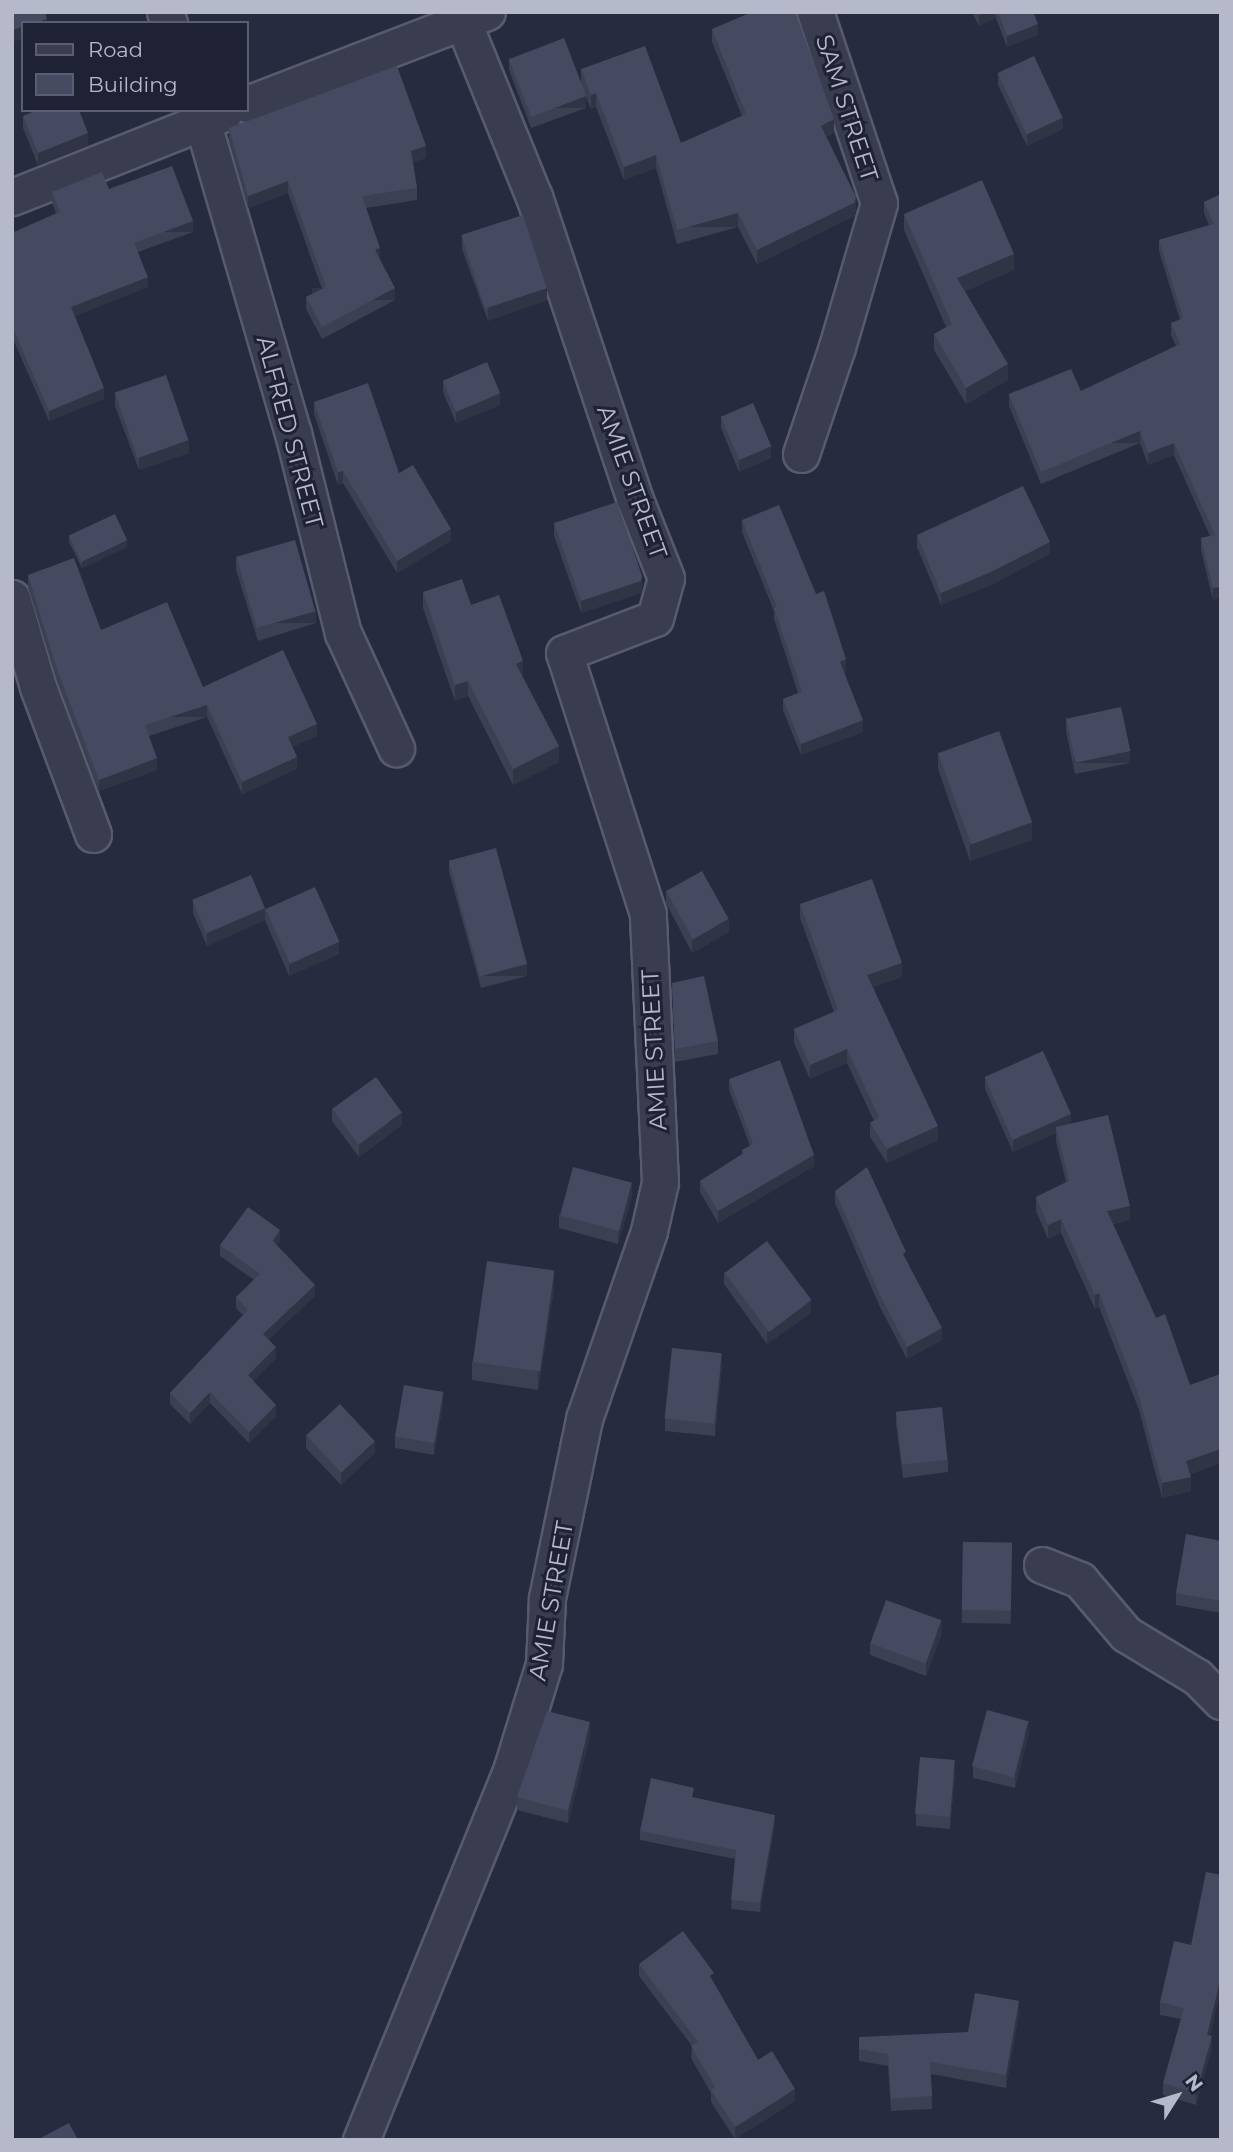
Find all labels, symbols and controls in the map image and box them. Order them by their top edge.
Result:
legend [21,21,248,112]
street label: SAM STREET [810,31,884,185]
text: Road [88,37,143,62]
text: Building [88,72,178,97]
street label: ALFRED STREET [251,333,329,531]
street label: AMIE STREET [591,401,673,563]
street label: AMIE STREET [635,969,673,1131]
street label: AMIE STREET [523,1519,579,1683]
north arrow [1142,2061,1212,2131]
text: N [1180,2070,1208,2096]

